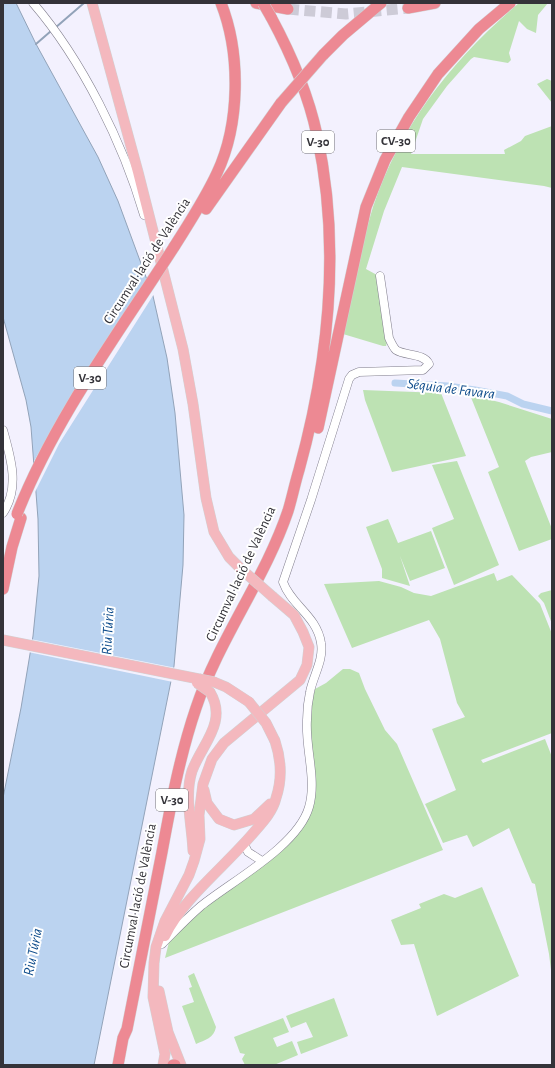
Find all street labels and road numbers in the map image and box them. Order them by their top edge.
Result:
road number: CV-30 [377,130,415,152]
road number: V-30 [302,131,334,153]
street label: Circumval·lació de València [101,195,193,327]
road number: V-30 [74,367,106,389]
street label: Circumval·lació de València [204,504,279,644]
road number: V-30 [156,789,188,811]
street label: Circumval·lació de València [117,822,159,970]

